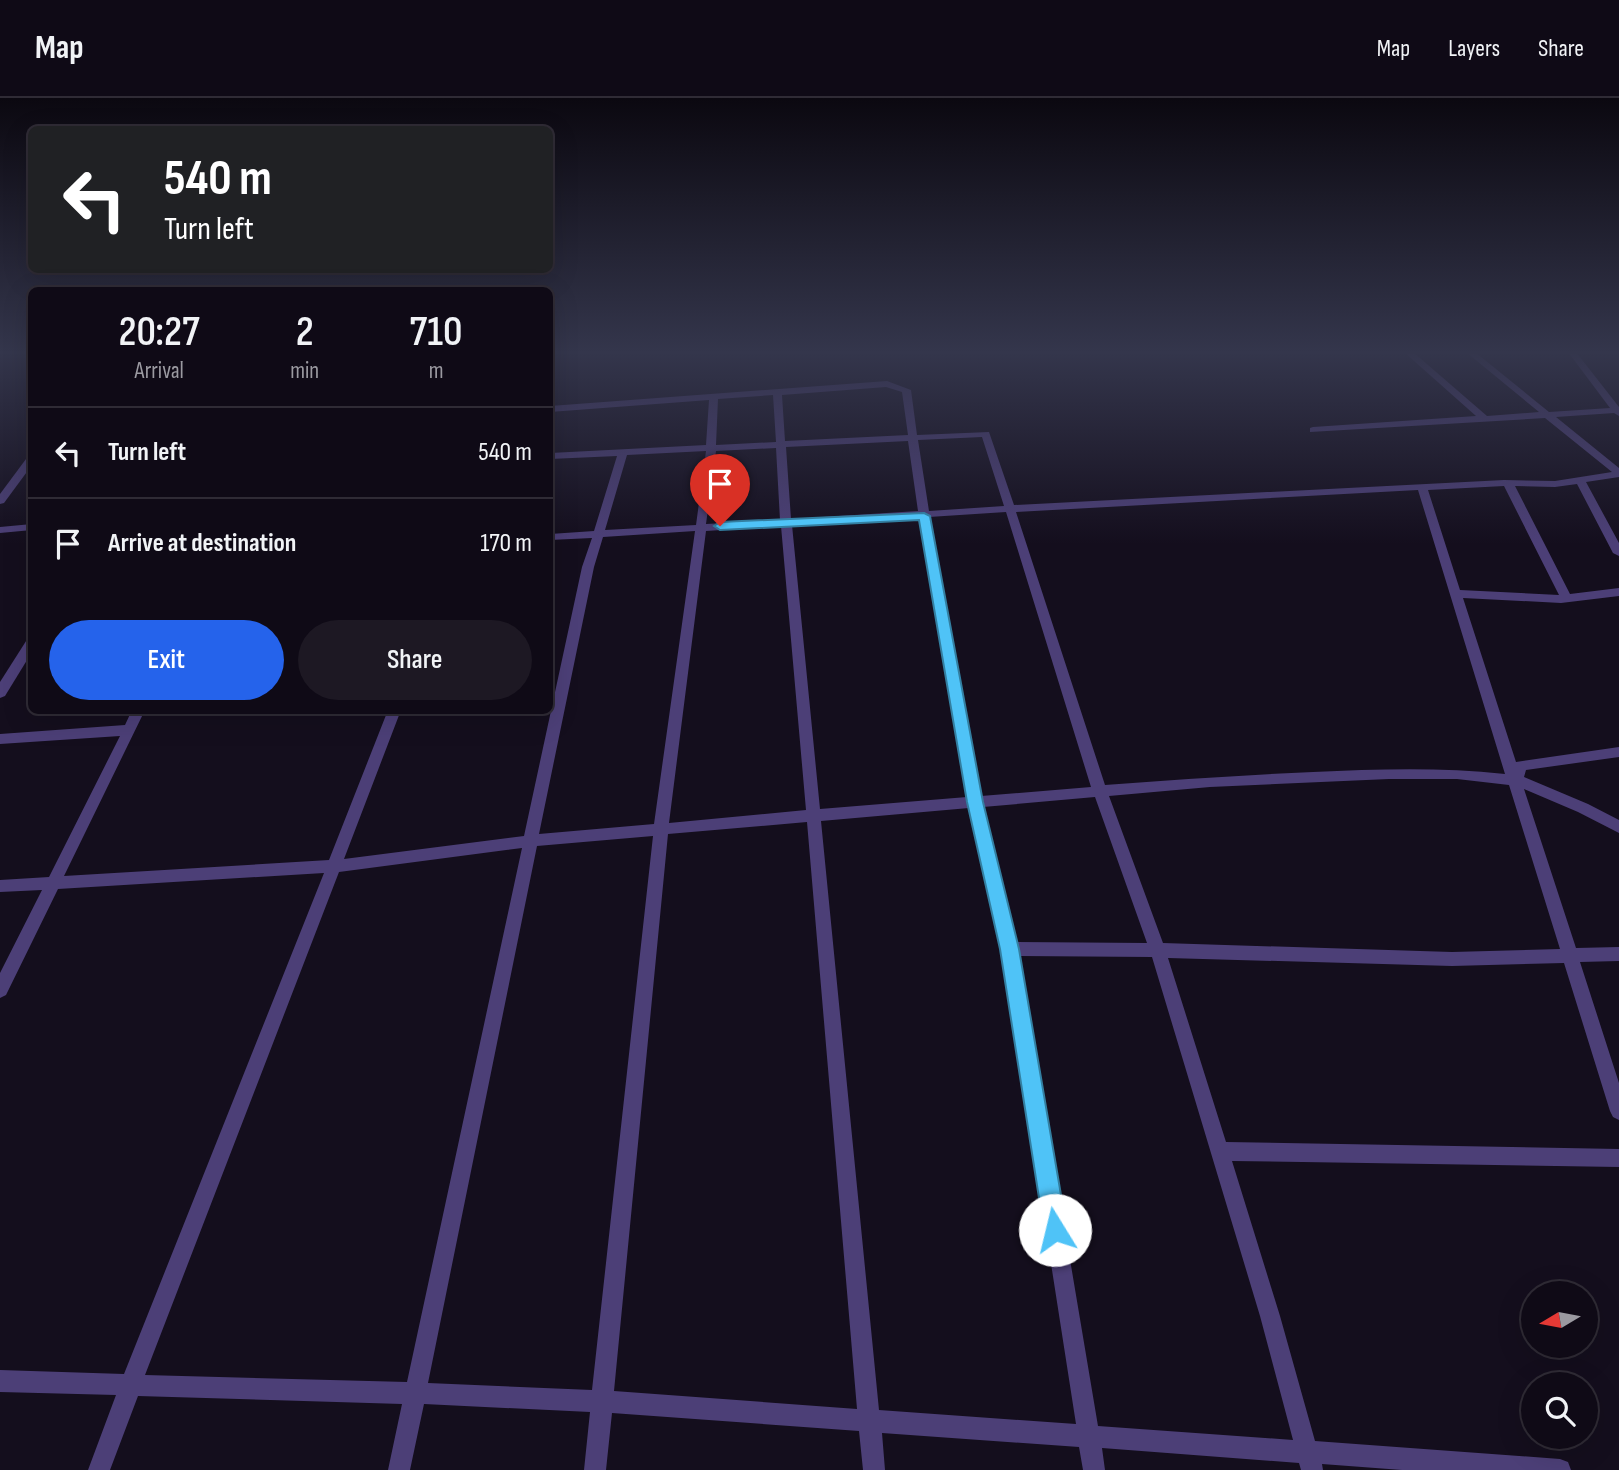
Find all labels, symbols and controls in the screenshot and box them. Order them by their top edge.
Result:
text: Map [35,28,84,68]
text: Map [1377,34,1410,63]
text: Layers [1448,34,1500,63]
text: Share [1538,34,1584,63]
text: 540 m [164,150,272,209]
icon: left [49,154,140,245]
text: Turn left [164,210,254,249]
text: 20:27 [118,307,200,358]
text: 2 [296,307,314,358]
text: 710 [410,307,463,358]
text: Arrival [134,357,184,385]
text: min [290,357,319,385]
text: m [429,357,443,385]
icon: left [49,434,87,472]
text: Turn left [108,437,186,468]
text: 540 m [478,437,532,468]
pin [690,454,750,526]
icon: arrive [701,465,739,503]
icon: arrive [49,525,87,563]
text: Arrive at destination [108,528,296,559]
text: 170 m [480,528,532,559]
button: Exit [49,620,284,700]
button: Share [298,620,532,700]
position arrow [1018,1193,1092,1267]
north arrow [1521,1281,1598,1358]
map controls [1521,1281,1598,1449]
button: search [1521,1372,1598,1449]

